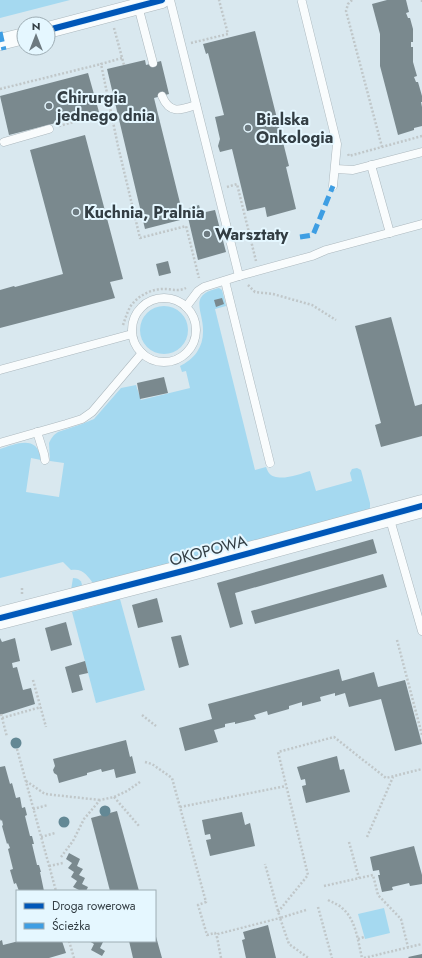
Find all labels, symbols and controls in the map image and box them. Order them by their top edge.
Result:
north arrow [16,16,56,56]
text: N [32,18,40,34]
place label: Chirurgia jednego dnia [55,86,155,127]
marker: Chirurgia jednego dnia [44,101,54,111]
place label: Bialska Onkologia [256,108,333,149]
marker: Bialska Onkologia [243,123,253,133]
place label: Kuchnia, Pralnia [84,201,205,224]
marker: Kuchnia, Pralnia [71,207,81,217]
place label: Warsztaty [215,223,289,246]
marker: Warsztaty [202,229,212,239]
street label: OKOPOWA [167,529,250,572]
legend [16,890,156,942]
text: Droga rowerowa [52,897,136,915]
text: Ścieżka [52,917,90,935]

